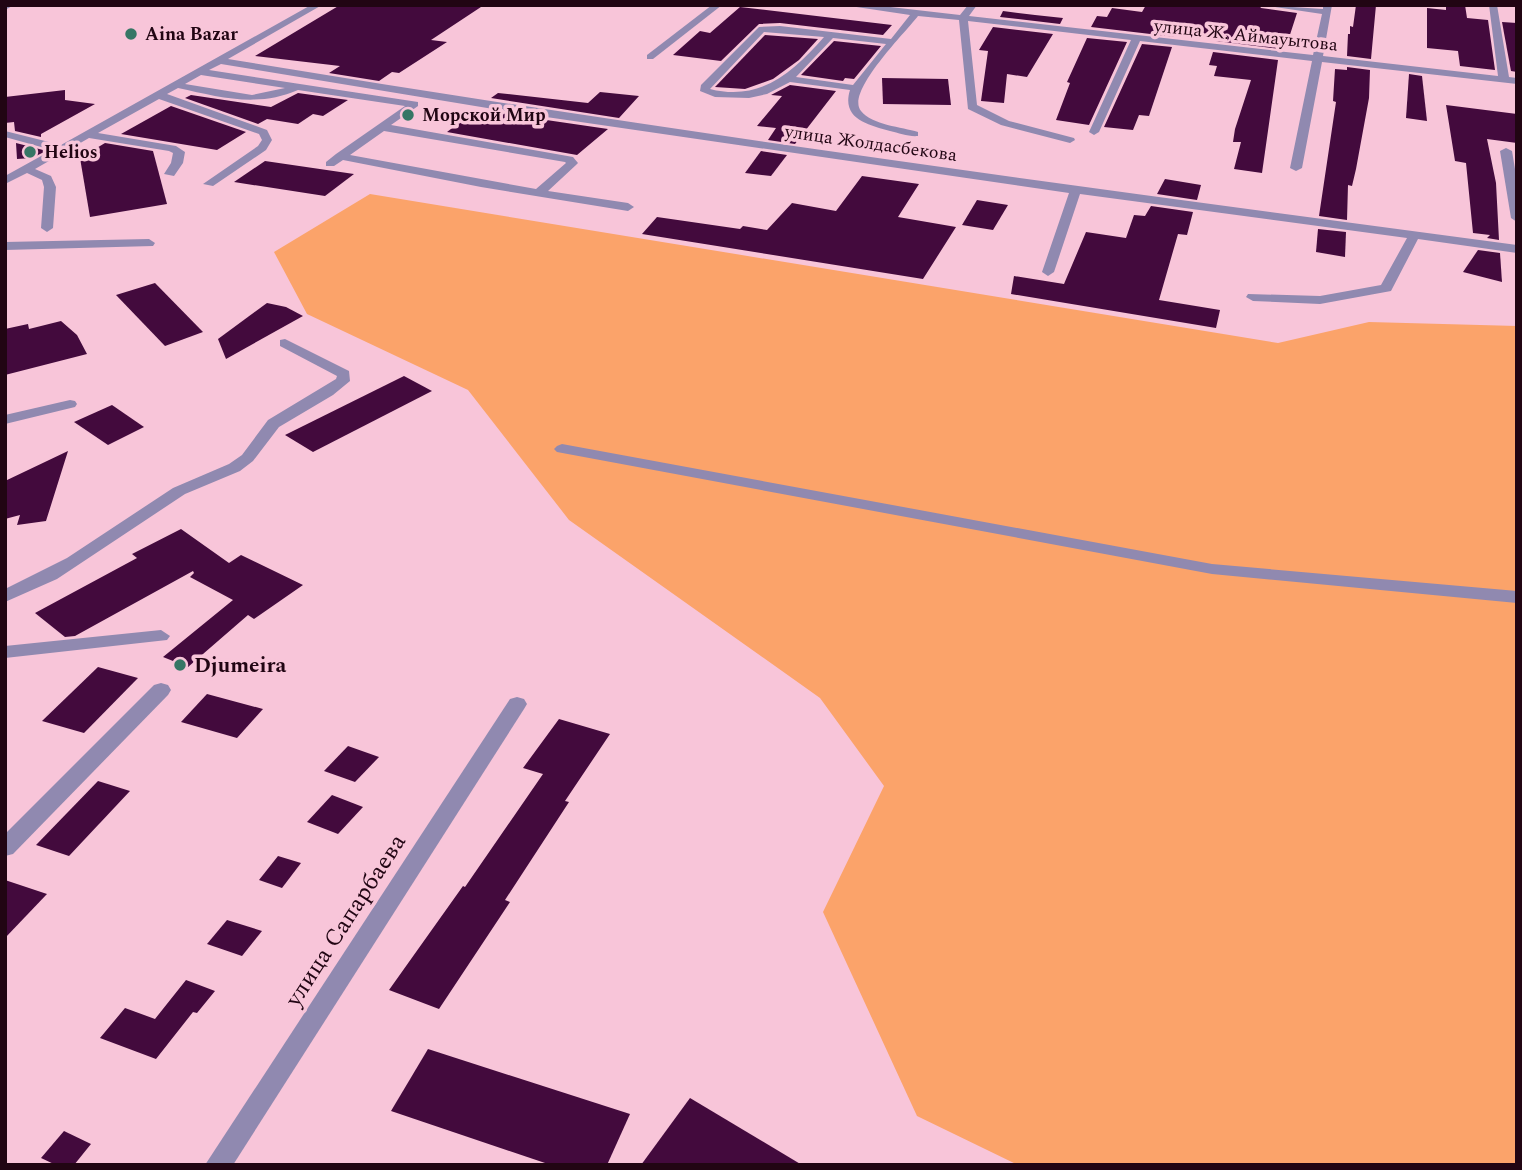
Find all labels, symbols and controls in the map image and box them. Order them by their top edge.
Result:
street label: улица Ж. Аймауытова [1152,12,1339,59]
place label: Aina Bazar [145,21,238,48]
marker: Aina Bazar [123,26,139,42]
place label: Морской Мир [422,102,546,129]
marker: Морской Мир [400,107,416,123]
street label: улица Жолдасбекова [782,118,959,169]
place label: Helios [44,139,98,166]
marker: Helios [22,144,38,160]
place label: Djumeira [194,650,287,682]
marker: Djumeira [172,657,188,673]
street label: улица Сапарбаева [276,827,416,1015]

